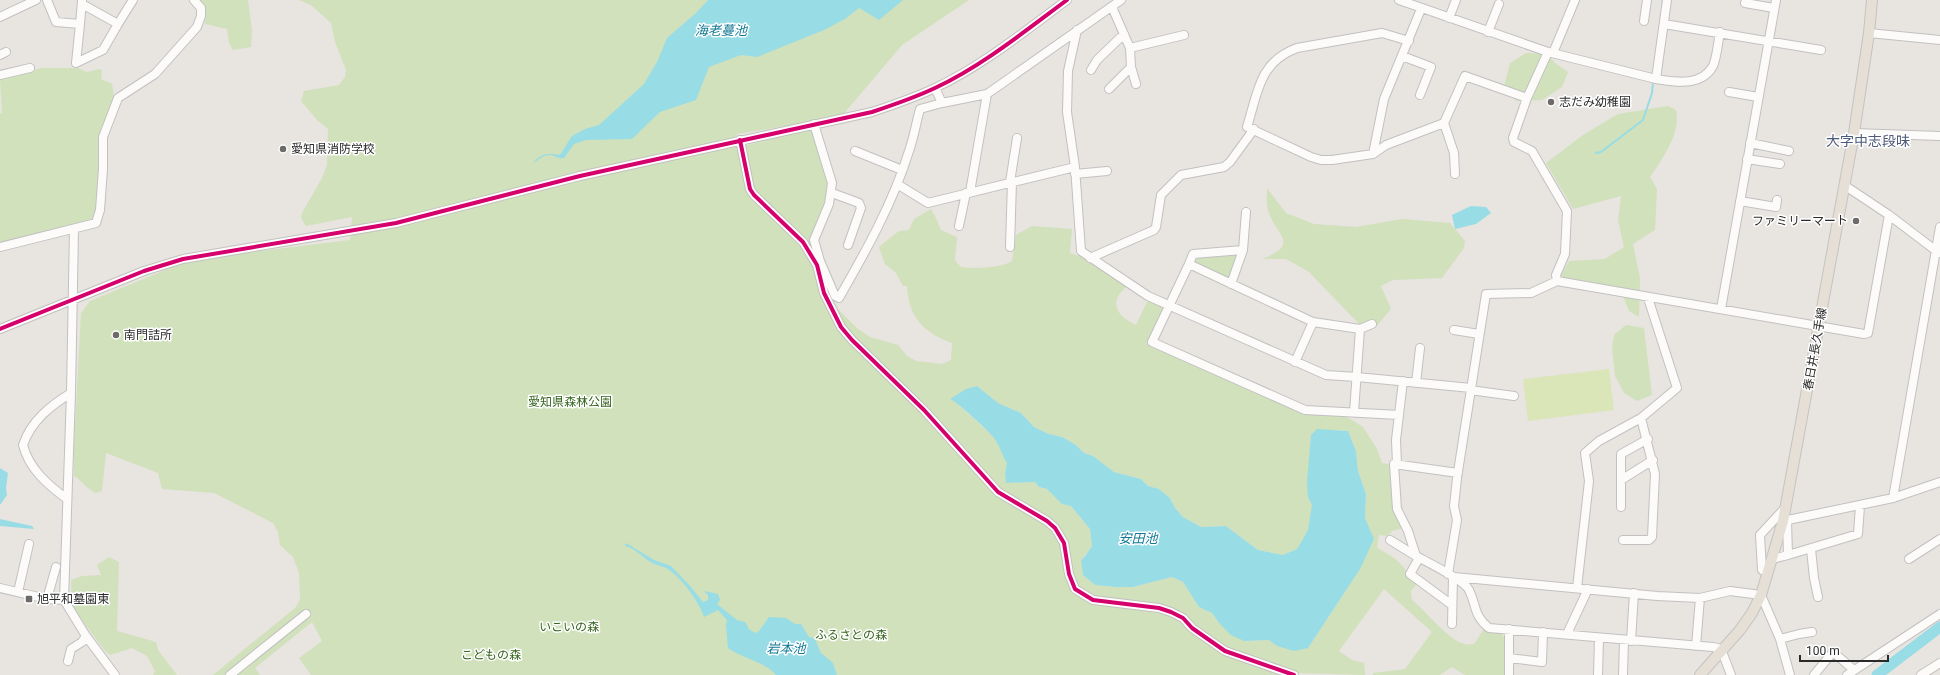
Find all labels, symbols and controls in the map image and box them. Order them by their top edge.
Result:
water label: 海老蔓池 [695,23,749,38]
place label: 志だみ幼稚園 [1559,95,1631,109]
marker: 志だみ幼稚園 [1546,97,1556,107]
district label: 大字中志段味 [1826,133,1910,149]
place label: 愛知県消防学校 [291,142,375,156]
marker: 愛知県消防学校 [278,144,288,154]
place label: ファミリーマート [1752,214,1848,228]
marker: ファミリーマート [1851,216,1861,226]
street label: 春日井長久手線 [1801,306,1829,392]
place label: 南門詰所 [124,328,172,342]
marker: 南門詰所 [111,330,121,340]
park label: 愛知県森林公園 [528,395,612,409]
water label: 安田池 [1118,531,1159,546]
place label: 旭平和墓園東 [37,592,109,606]
marker: 旭平和墓園東 [24,594,34,604]
park label: いこいの森 [539,620,599,634]
park label: ふるさとの森 [815,628,887,642]
scale bar [1800,637,1888,663]
water label: 岩本池 [766,641,807,656]
text: 100 m [1806,644,1840,658]
park label: こどもの森 [461,648,521,662]

